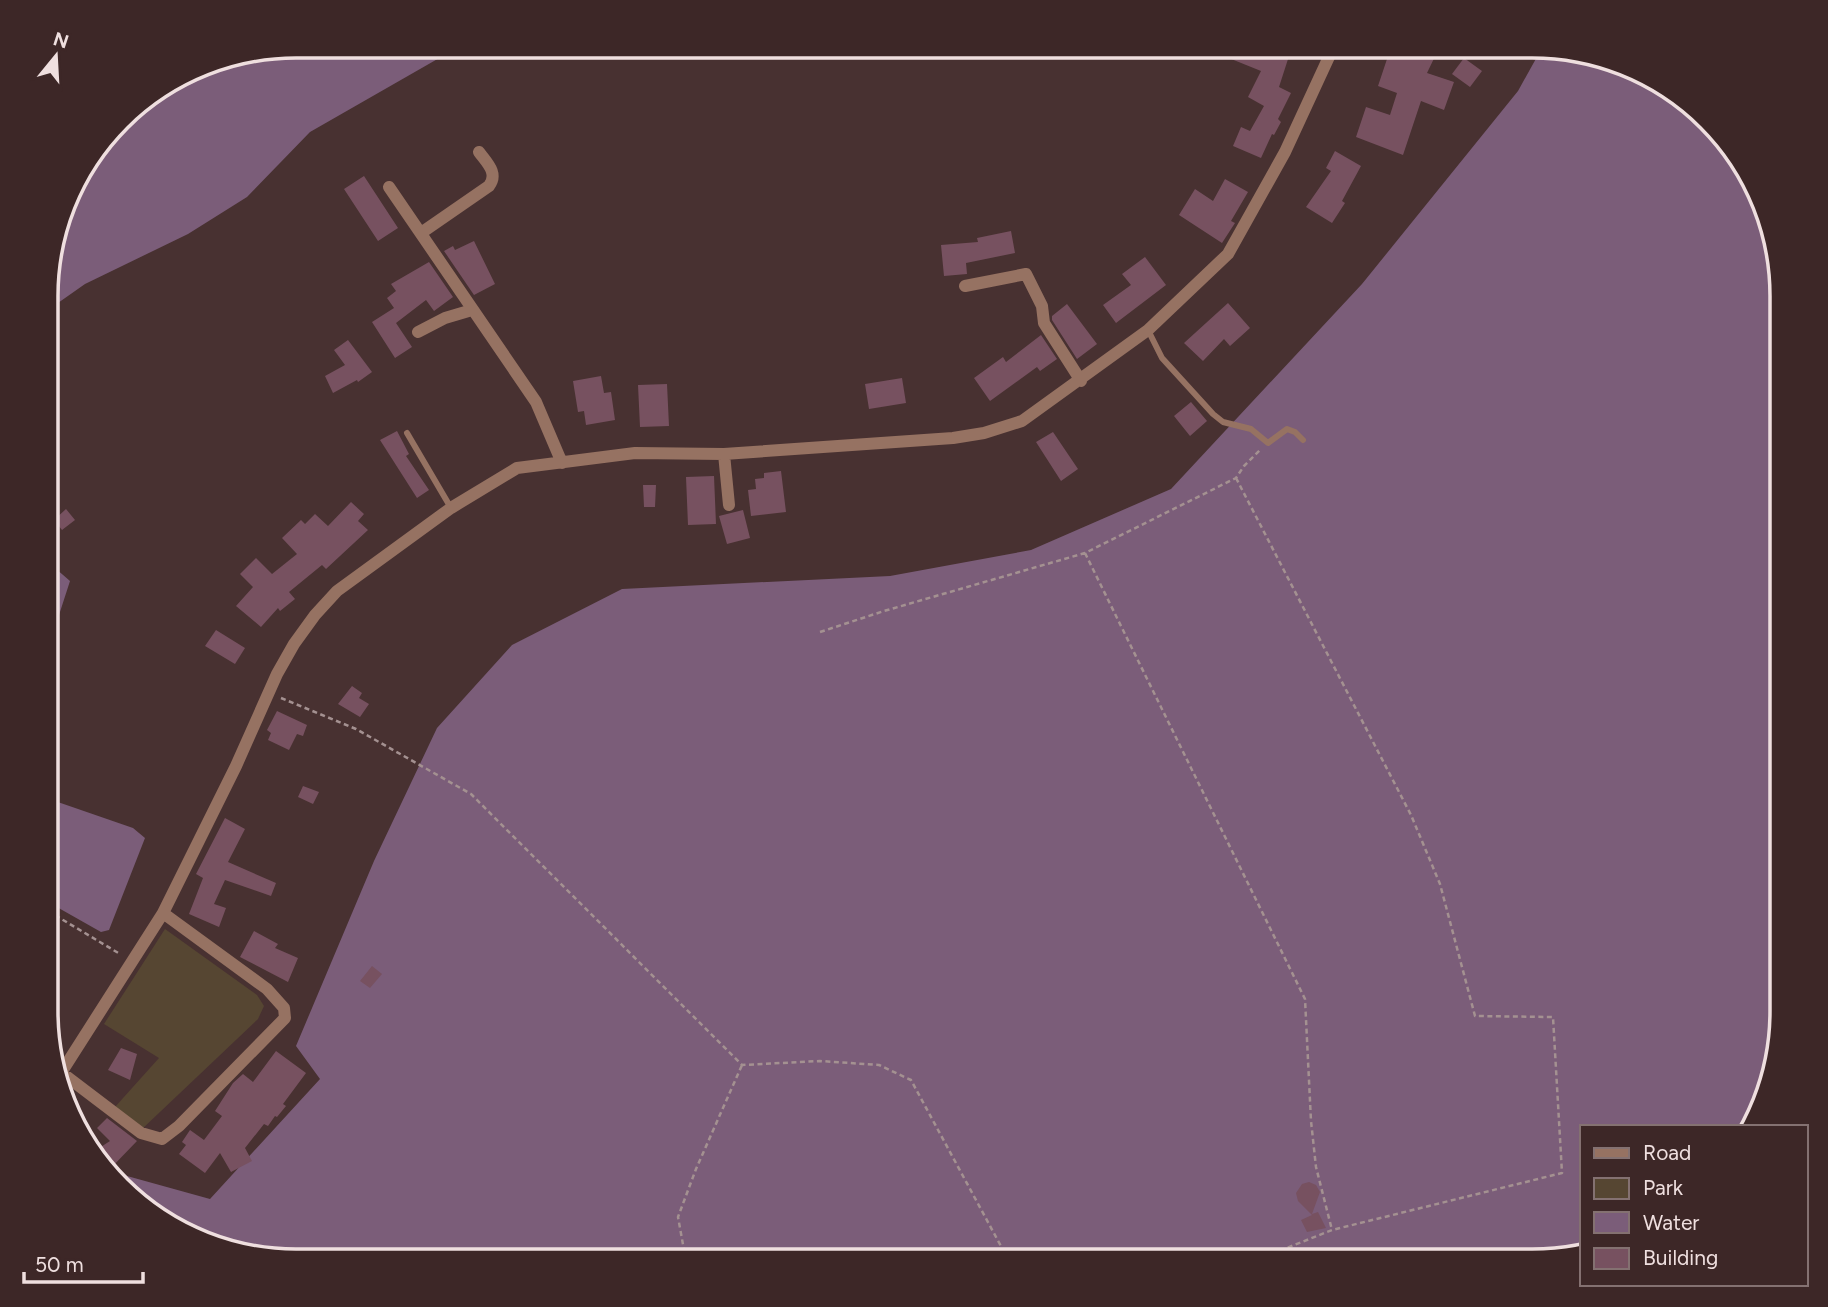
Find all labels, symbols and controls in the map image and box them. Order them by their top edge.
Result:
north arrow [21,21,91,91]
text: N [51,27,72,54]
legend [1580,1125,1807,1286]
text: Road [1643,1140,1691,1165]
text: Park [1643,1175,1684,1200]
text: Water [1643,1210,1699,1235]
scale bar [24,1240,144,1284]
text: Building [1643,1245,1718,1270]
text: 50 m [35,1252,84,1277]

